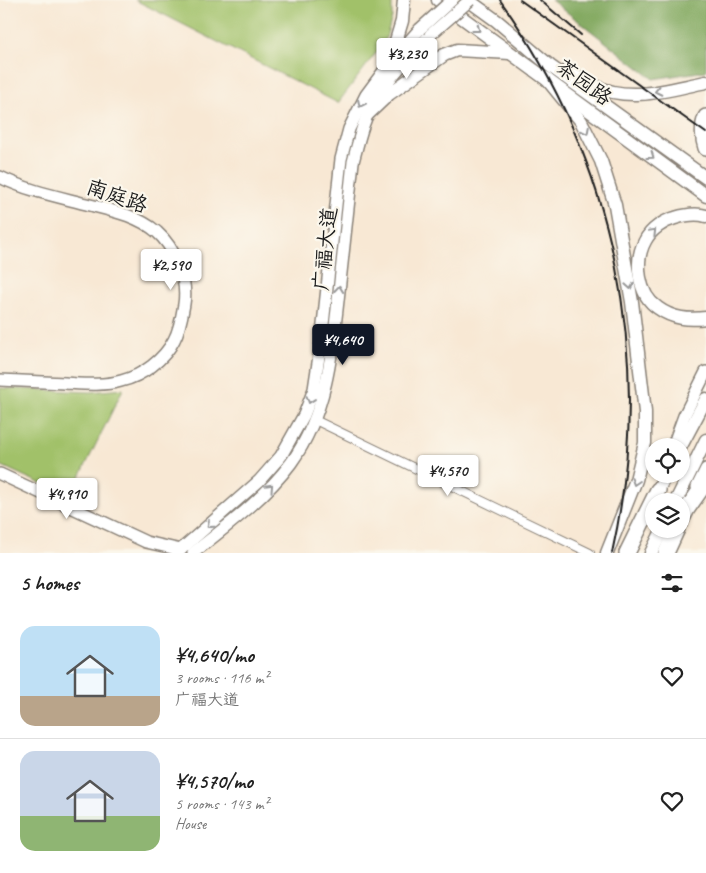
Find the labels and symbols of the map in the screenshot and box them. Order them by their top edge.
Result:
one-way arrow [471,23,481,32]
pin: ¥3,230 [366,38,448,80]
street label: 茶园路 [551,53,617,111]
one-way arrow [654,86,663,96]
one-way arrow [357,99,367,108]
one-way arrow [580,126,590,135]
one-way arrow [645,150,654,158]
street label: 南庭路 [83,173,151,219]
street label: 广福大道 [308,206,342,292]
one-way arrow [647,229,656,238]
pin: ¥2,590 [130,248,212,291]
one-way arrow [624,282,634,291]
one-way arrow [333,284,344,292]
pin: ¥4,640 [302,324,384,366]
one-way arrow [306,395,316,404]
pin: ¥4,570 [407,454,489,497]
one-way arrow [631,477,641,485]
pin: ¥4,910 [26,478,108,520]
one-way arrow [264,483,273,492]
one-way arrow [206,519,215,528]

